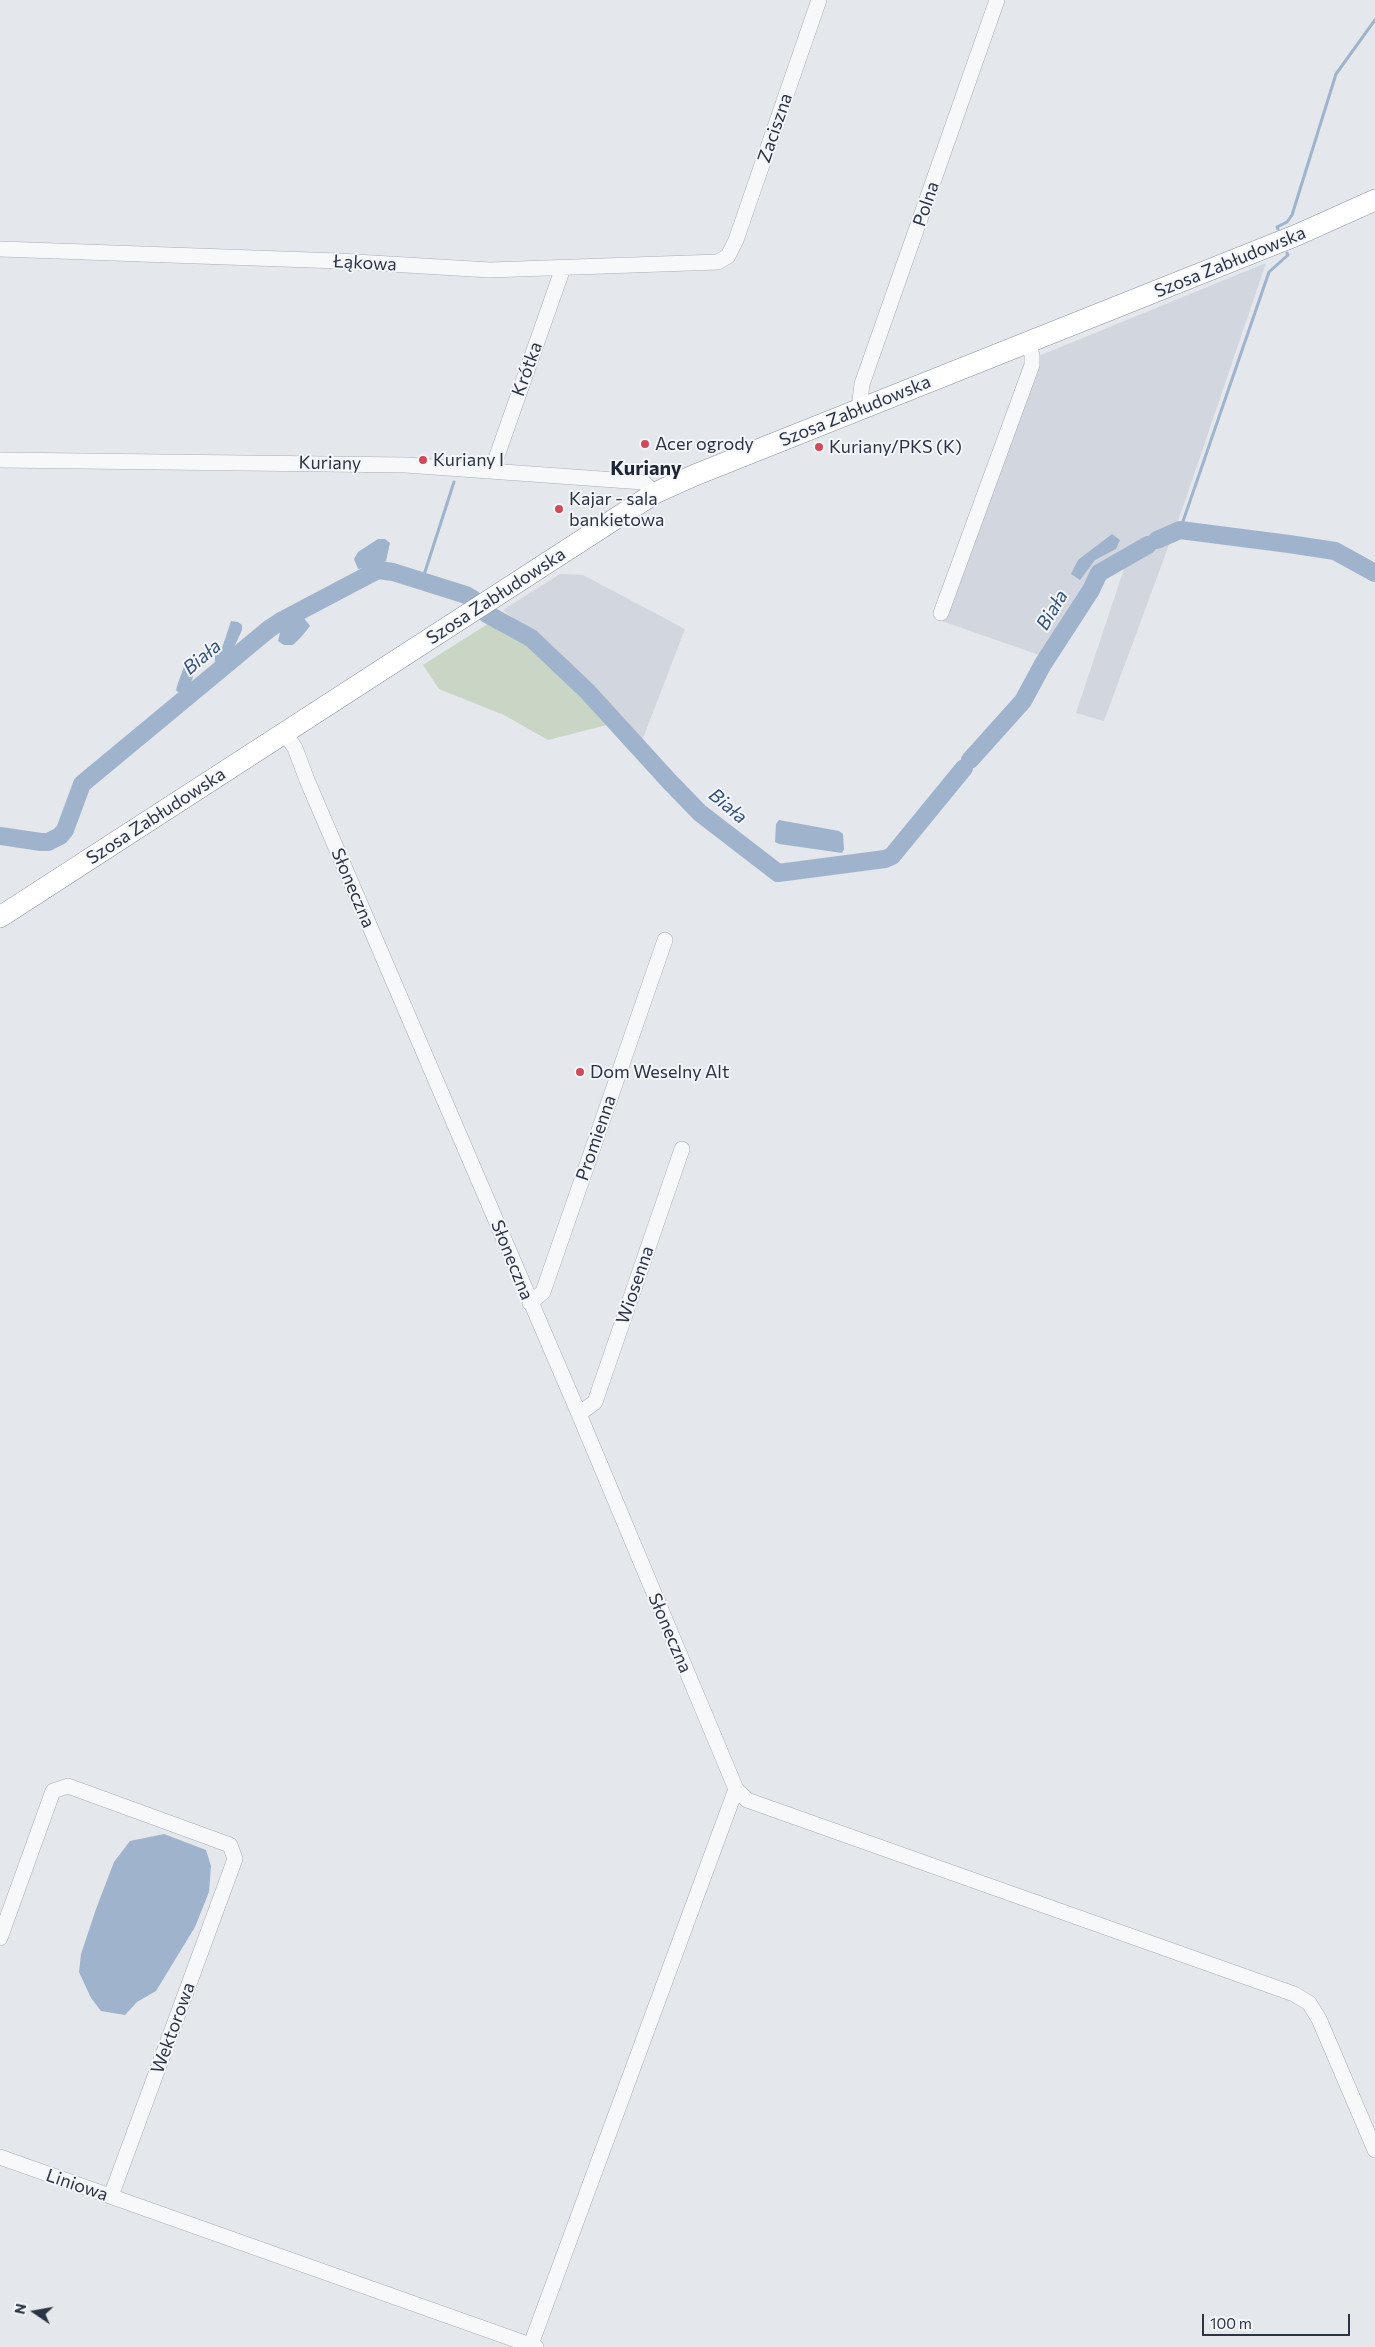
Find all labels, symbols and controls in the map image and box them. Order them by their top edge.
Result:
street label: Zaciszna [753,90,797,166]
street label: Polna [908,179,944,229]
street label: Szosa Zabłudowska [1151,222,1309,302]
street label: Łąkowa [333,251,397,275]
street label: Krótka [507,339,547,399]
street label: Szosa Zabłudowska [776,371,934,451]
place label: Acer ogrody [655,433,754,455]
place label: Kuriany/PKS (K) [829,436,962,458]
marker: Acer ogrody [639,438,651,450]
marker: Kuriany/PKS (K) [813,441,825,453]
place label: Kuriany I [433,449,504,471]
street label: Kuriany [299,452,361,474]
marker: Kuriany I [417,454,429,466]
district label: Kuriany [610,456,682,480]
place label: Kajar - sala bankietowa [569,488,664,530]
marker: Kajar - sala bankietowa [553,503,565,515]
street label: Szosa Zabłudowska [422,543,570,649]
water label: Biała [1031,586,1073,634]
water label: Biała [178,635,226,679]
street label: Szosa Zabłudowska [82,763,230,869]
water label: Biała [704,784,752,828]
street label: Słoneczna [327,845,379,931]
place label: Dom Weselny Alt [590,1061,729,1083]
marker: Dom Weselny Alt [574,1066,586,1078]
street label: Promienna [571,1093,621,1183]
street label: Słoneczna [486,1217,538,1303]
street label: Wiosenna [612,1243,658,1327]
street label: Słoneczna [644,1590,696,1676]
street label: Wektorowa [147,1980,199,2076]
street label: Liniowa [43,2164,111,2206]
north arrow [10,2287,60,2337]
text: N [10,2302,29,2316]
scale bar [1205,2304,1352,2336]
text: 100 m [1210,2314,1252,2332]

